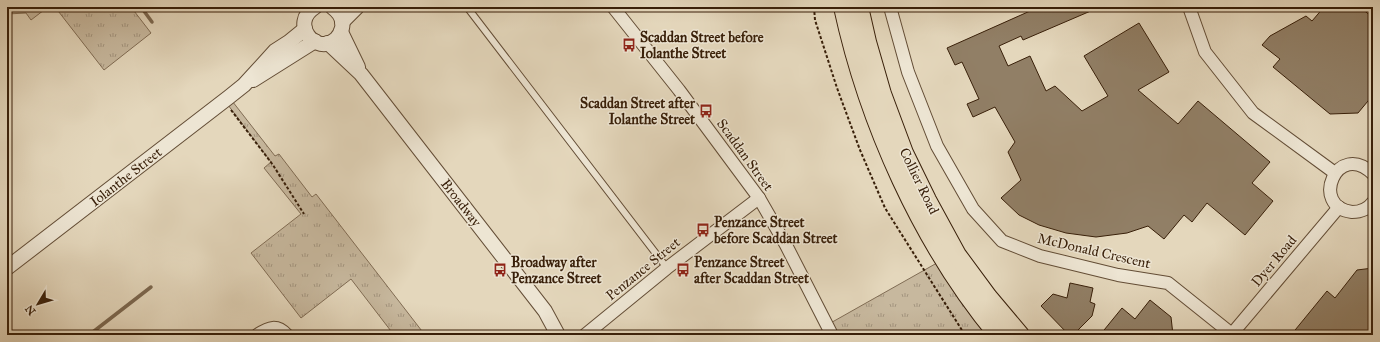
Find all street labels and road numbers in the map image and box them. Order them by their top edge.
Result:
street label: Scaddan Street [713,116,777,194]
street label: Iolanthe Street [87,144,165,210]
street label: Collier Road [896,145,942,217]
street label: Broadway [437,176,485,231]
street label: McDonald Crescent [1036,230,1152,272]
street label: Dyer Road [1248,232,1300,290]
street label: Penzance Street [602,234,684,304]

